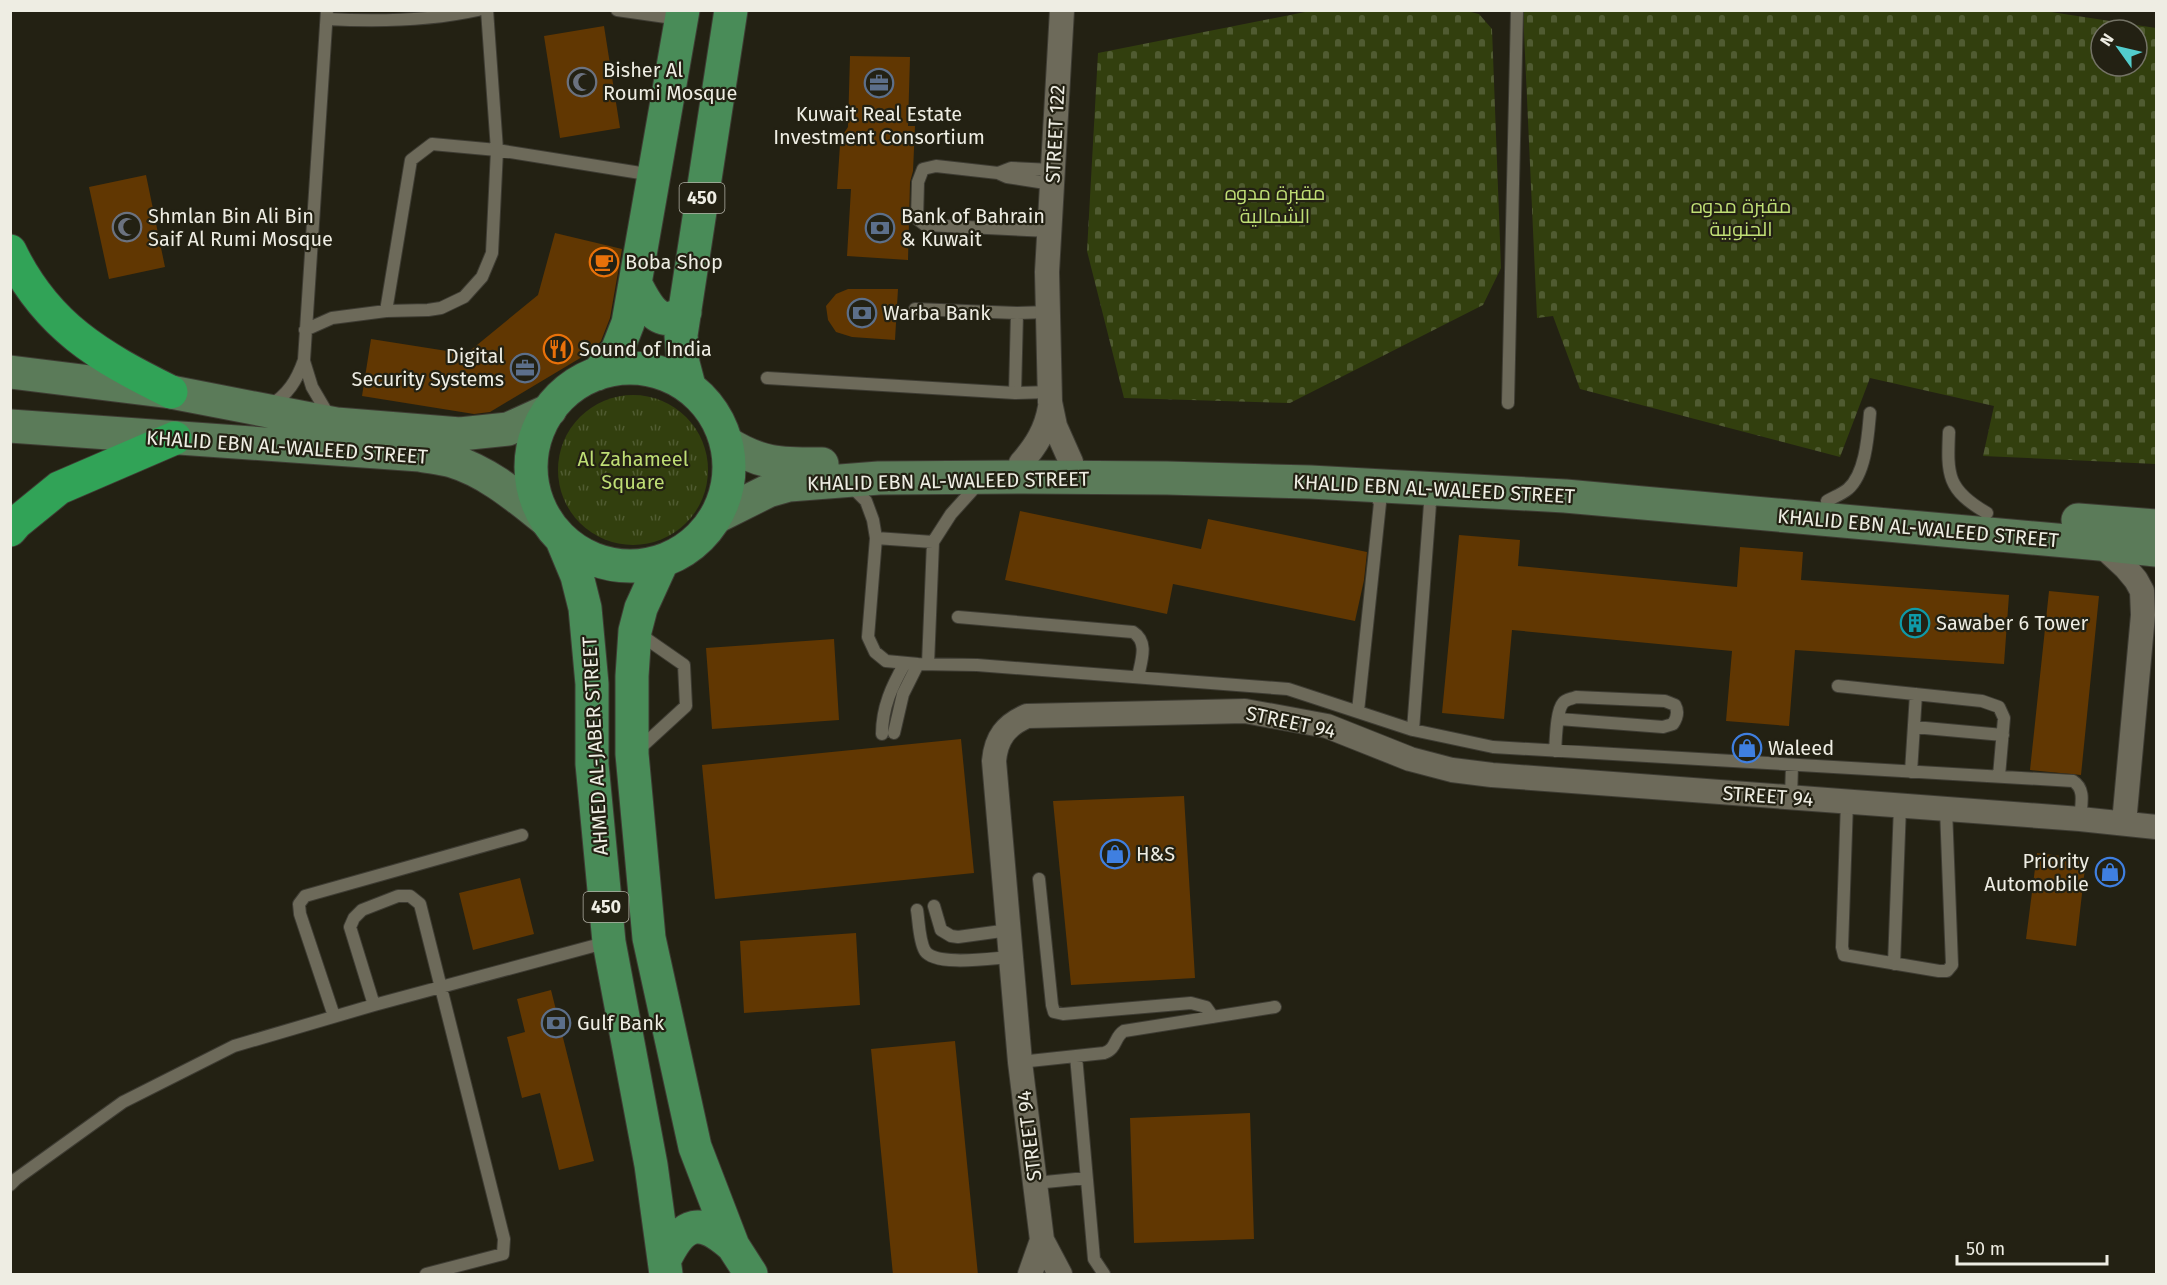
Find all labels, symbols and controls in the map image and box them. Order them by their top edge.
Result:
north arrow [2089,18,2149,78]
text: N [2096,30,2118,50]
place label: Bisher Al Roumi Mosque [603,58,737,105]
mosque icon: Bisher Al Roumi Mosque [566,66,598,98]
office icon: Kuwait Real Estate Investment Consortium [863,67,895,99]
street label: STREET 122 [1040,84,1070,184]
place label: Kuwait Real Estate Investment Consortium [773,102,985,149]
park label: مقبرة مدوه الشمالية [1225,181,1325,228]
road number: 450 [680,183,724,213]
park label: مقبرة مدوه الجنوبية [1691,194,1791,241]
place label: Shmlan Bin Ali Bin Saif Al Rumi Mosque [148,204,333,251]
place label: Bank of Bahrain & Kuwait [901,204,1045,251]
mosque icon: Shmlan Bin Ali Bin Saif Al Rumi Mosque [111,211,143,243]
bank icon: Bank of Bahrain & Kuwait [864,212,896,244]
cafe icon: Boba Shop [588,246,620,278]
place label: Boba Shop [625,250,723,274]
bank icon: Warba Bank [846,297,878,329]
place label: Warba Bank [883,301,991,325]
restaurant icon: Sound of India [542,333,574,365]
place label: Sound of India [579,337,712,361]
place label: Digital Security Systems [352,344,504,391]
office icon: Digital Security Systems [509,352,541,384]
street label: KHALID EBN AL-WALEED STREET [145,425,429,469]
park label: Al Zahameel Square [577,447,689,494]
street label: KHALID EBN AL-WALEED STREET [807,467,1090,495]
street label: KHALID EBN AL-WALEED STREET [1292,470,1576,508]
street label: KHALID EBN AL-WALEED STREET [1776,504,2060,552]
building icon: Sawaber 6 Tower [1899,607,1931,639]
place label: Sawaber 6 Tower [1936,611,2089,635]
street label: AHMED AL-JABER STREET [577,635,613,856]
street label: STREET 94 [1244,701,1338,743]
shop icon: Waleed [1731,732,1763,764]
place label: Waleed [1768,736,1834,760]
street label: STREET 94 [1722,781,1815,811]
shop icon: H&S [1099,838,1131,870]
place label: H&S [1136,842,1175,866]
place label: Priority Automobile [1984,849,2089,896]
shop icon: Priority Automobile [2094,856,2126,888]
road number: 450 [584,892,628,922]
bank icon: Gulf Bank [540,1007,572,1039]
place label: Gulf Bank [577,1011,665,1035]
street label: STREET 94 [1012,1089,1046,1183]
scale bar [1957,1228,2107,1266]
text: 50 m [1966,1238,2005,1260]

